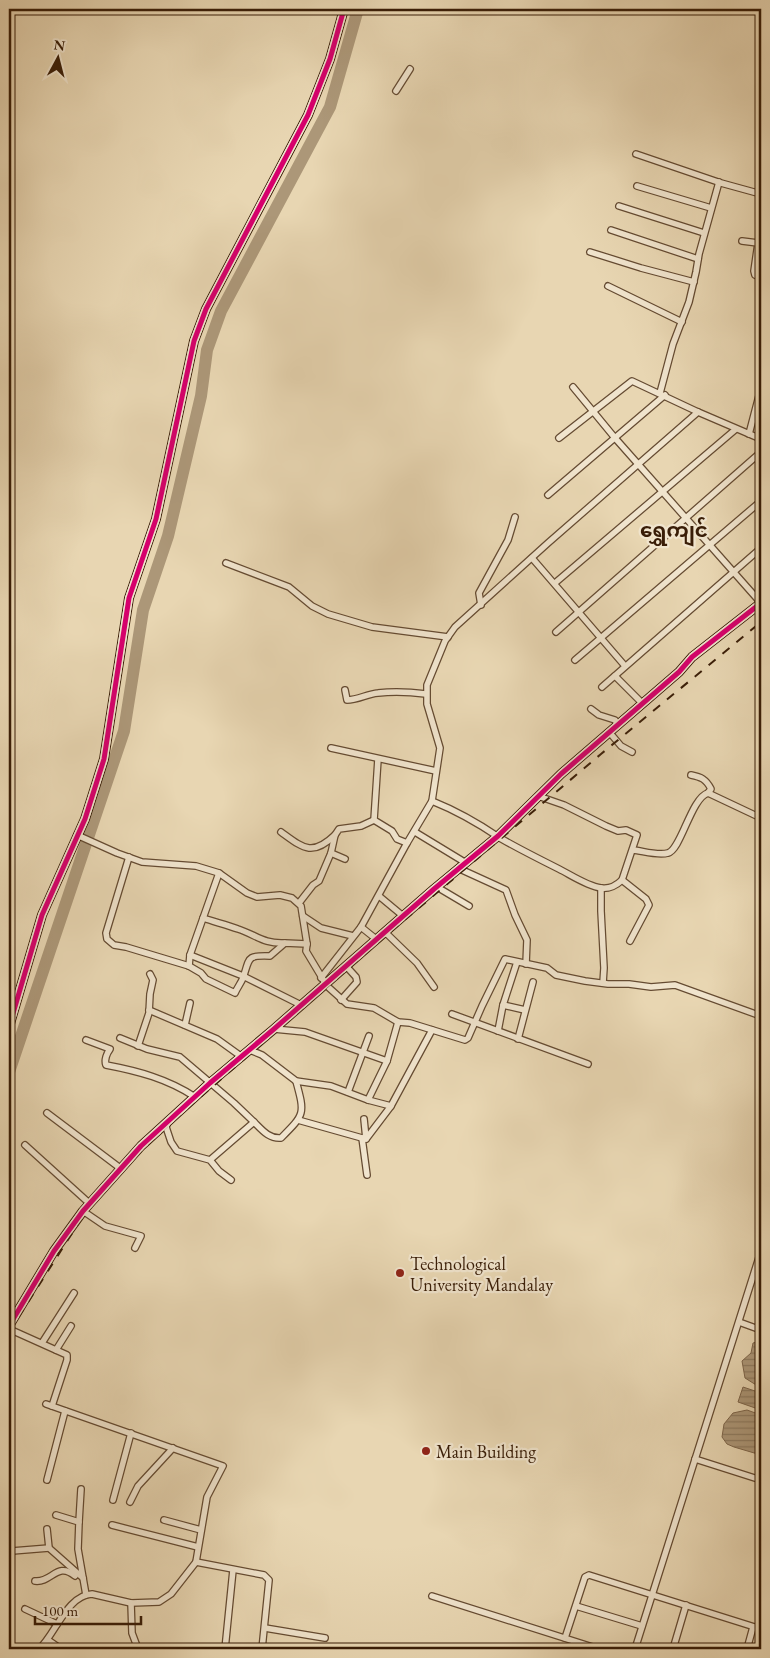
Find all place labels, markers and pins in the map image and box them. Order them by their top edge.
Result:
place label: Technological University Mandalay [410,1252,553,1296]
marker: Technological University Mandalay [394,1267,406,1279]
place label: Main Building [436,1440,536,1463]
marker: Main Building [420,1445,432,1457]

